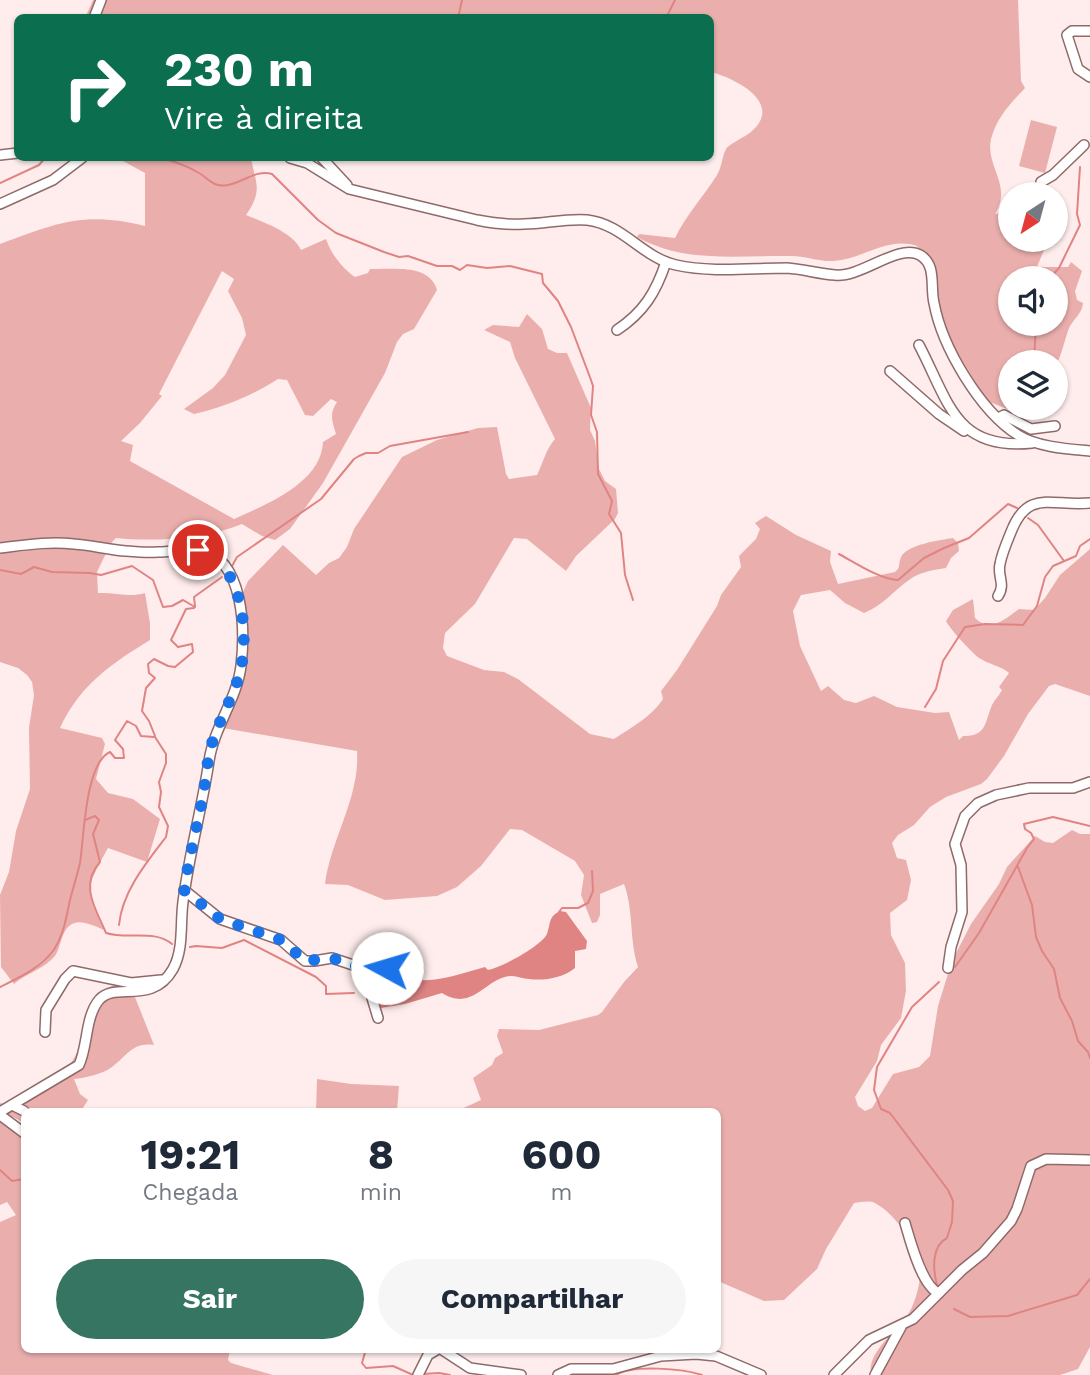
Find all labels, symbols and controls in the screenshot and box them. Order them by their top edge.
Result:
text: 230 m [164,40,314,98]
icon: right [49,42,140,133]
text: Vire à direita [164,99,363,137]
north arrow [998,182,1068,252]
map controls [998,182,1068,420]
button: sound [998,266,1068,336]
button: layers [998,350,1068,420]
pin [168,520,228,580]
icon: arrive [179,531,217,569]
position arrow [350,931,424,1005]
text: 19:21 [140,1130,240,1179]
text: 8 [368,1130,394,1179]
text: 600 [522,1130,602,1179]
text: Chegada [142,1179,238,1206]
text: min [360,1179,402,1206]
text: m [551,1179,572,1206]
button: Sair [56,1259,364,1339]
button: Compartilhar [378,1259,686,1339]

